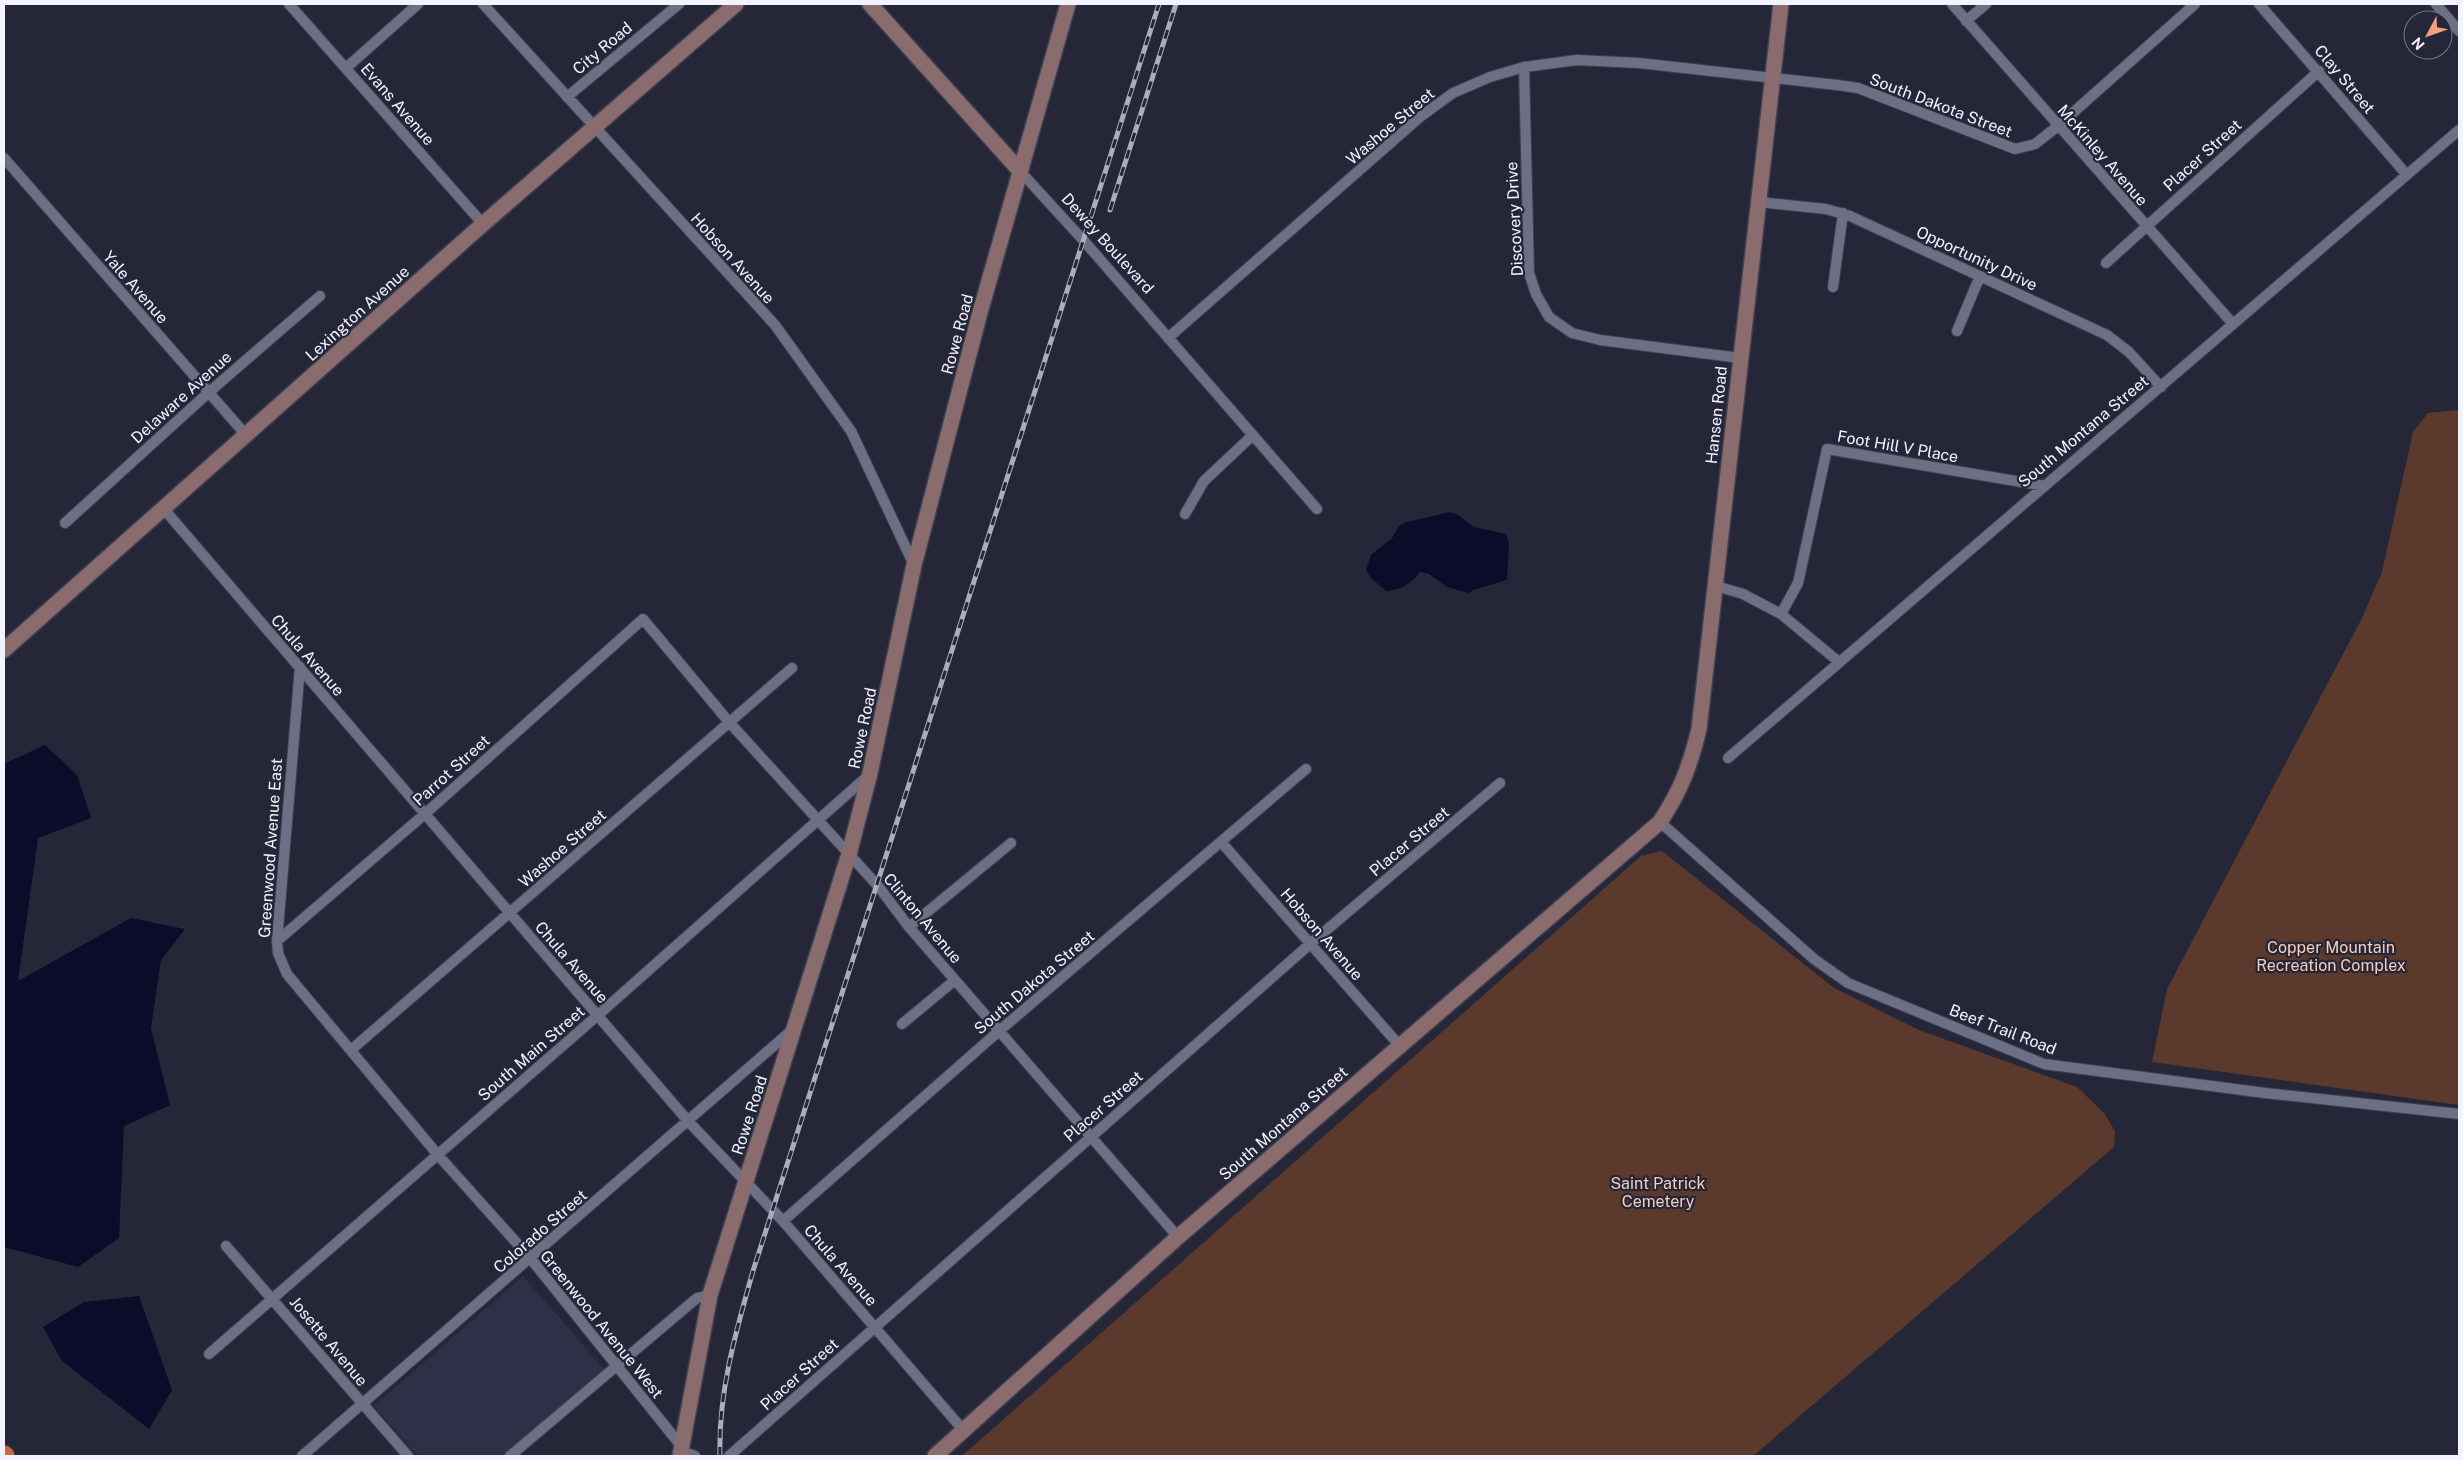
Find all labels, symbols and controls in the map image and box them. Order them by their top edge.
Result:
north arrow [2403,10,2453,60]
street label: City Road [569,18,636,79]
text: N [2409,34,2428,53]
street label: Clay Street [2311,41,2379,117]
street label: Evans Avenue [357,59,438,149]
street label: South Dakota Street [1867,69,2015,141]
street label: Washoe Street [1342,84,1438,169]
street label: McKinley Avenue [2054,101,2152,210]
street label: Placer Street [2159,115,2245,195]
street label: Discovery Drive [1502,161,1527,277]
street label: Dewey Boulevard [1058,189,1158,298]
street label: Hobson Avenue [687,209,778,308]
street label: Opportunity Drive [1913,222,2040,295]
street label: Yale Avenue [99,247,172,327]
street label: Lexington Avenue [302,262,413,365]
street label: Rowe Road [938,292,977,376]
street label: Delaware Avenue [127,347,235,447]
street label: Hansen Road [1702,365,1731,465]
street label: South Montana Street [2014,371,2152,491]
street label: Foot Hill V Place [1836,426,1960,466]
street label: Chula Avenue [267,611,348,700]
street label: Rowe Road [845,686,880,770]
street label: Parrot Street [409,731,494,810]
street label: Greenwood Avenue East [255,757,286,939]
street label: Placer Street [1366,802,1453,880]
street label: Washoe Street [515,805,610,891]
street label: Clinton Avenue [879,869,966,967]
street label: Hobson Avenue [1276,884,1367,984]
street label: Chula Avenue [531,918,612,1007]
street label: South Dakota Street [970,926,1098,1038]
park label: Copper Mountain Recreation Complex [2256,938,2406,975]
street label: Beef Trail Road [1947,1000,2059,1059]
street label: South Main Street [474,1002,589,1105]
street label: South Montana Street [1215,1062,1351,1184]
street label: Placer Street [1060,1067,1147,1146]
street label: Rowe Road [728,1073,771,1157]
park label: Saint Patrick Cemetery [1610,1174,1706,1211]
street label: Colorado Street [490,1186,591,1277]
street label: Chula Avenue [800,1221,881,1310]
street label: Greenwood Avenue West [536,1247,667,1402]
street label: Josette Avenue [286,1293,372,1390]
street label: Placer Street [756,1334,842,1414]

